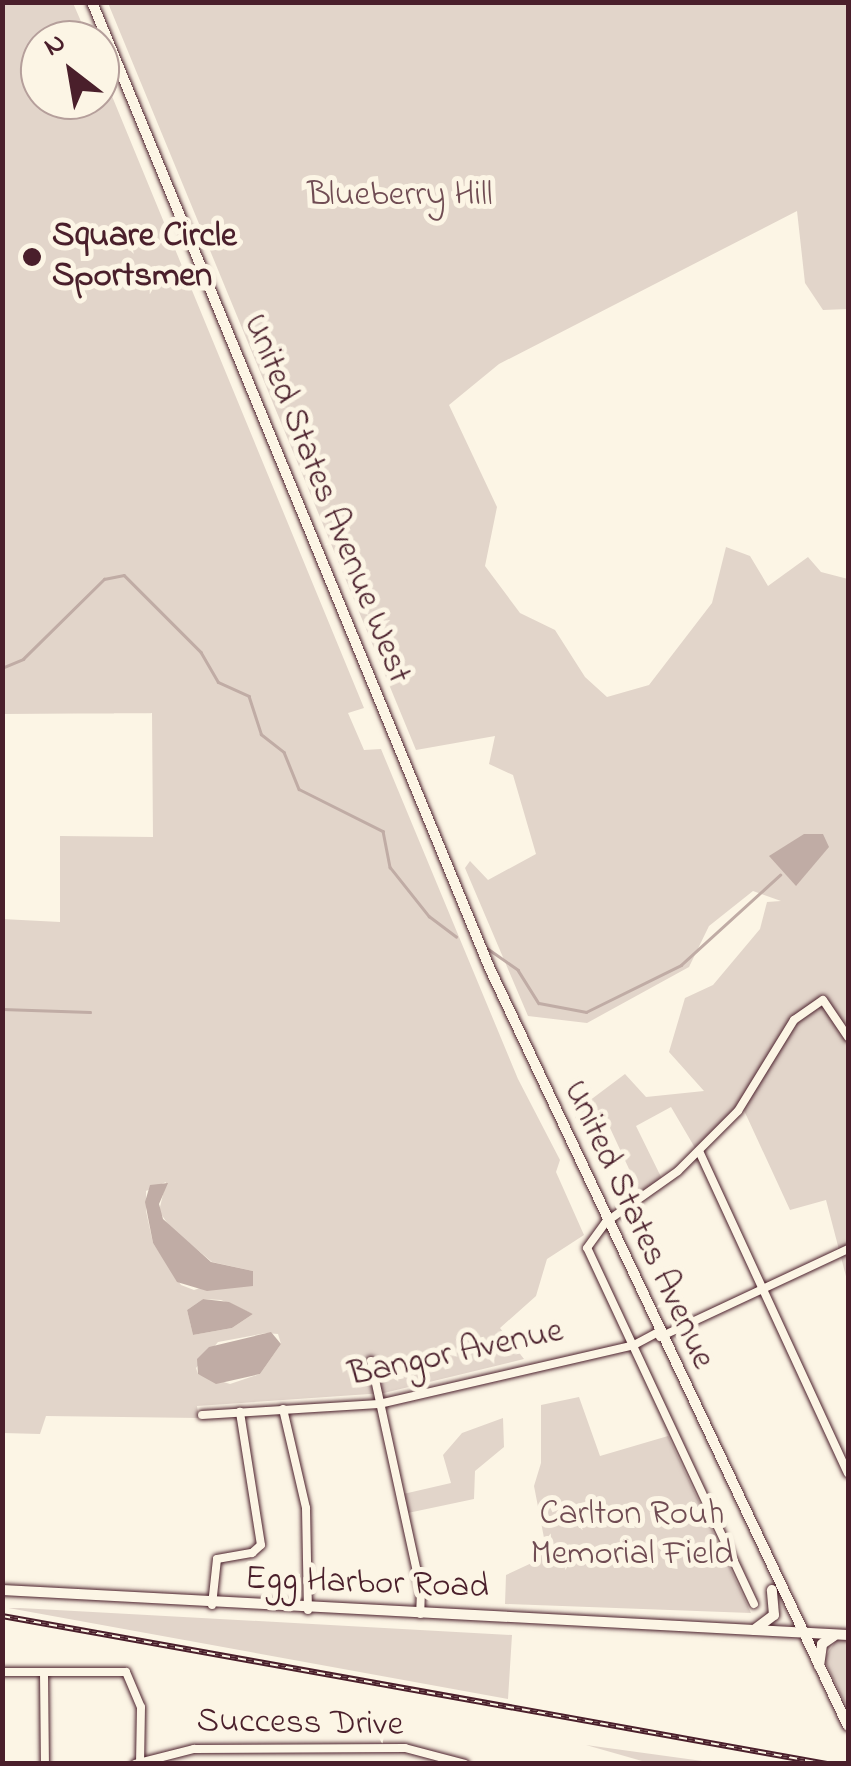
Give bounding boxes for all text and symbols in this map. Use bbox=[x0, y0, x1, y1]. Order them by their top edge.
north arrow bbox=[20, 20, 120, 120]
text: N bbox=[37, 23, 74, 68]
park label: Blueberry Hill bbox=[307, 175, 493, 217]
place label: Square Circle Sportsmen bbox=[52, 216, 237, 298]
marker: Square Circle Sportsmen bbox=[21, 246, 43, 268]
street label: United States Avenue West bbox=[233, 308, 419, 690]
street label: United States Avenue bbox=[553, 1074, 723, 1376]
street label: Bangor Avenue bbox=[345, 1311, 567, 1397]
park label: Carlton Rouh Memorial Field bbox=[530, 1494, 734, 1576]
street label: Egg Harbor Road bbox=[244, 1559, 490, 1609]
street label: Success Drive bbox=[196, 1701, 404, 1747]

